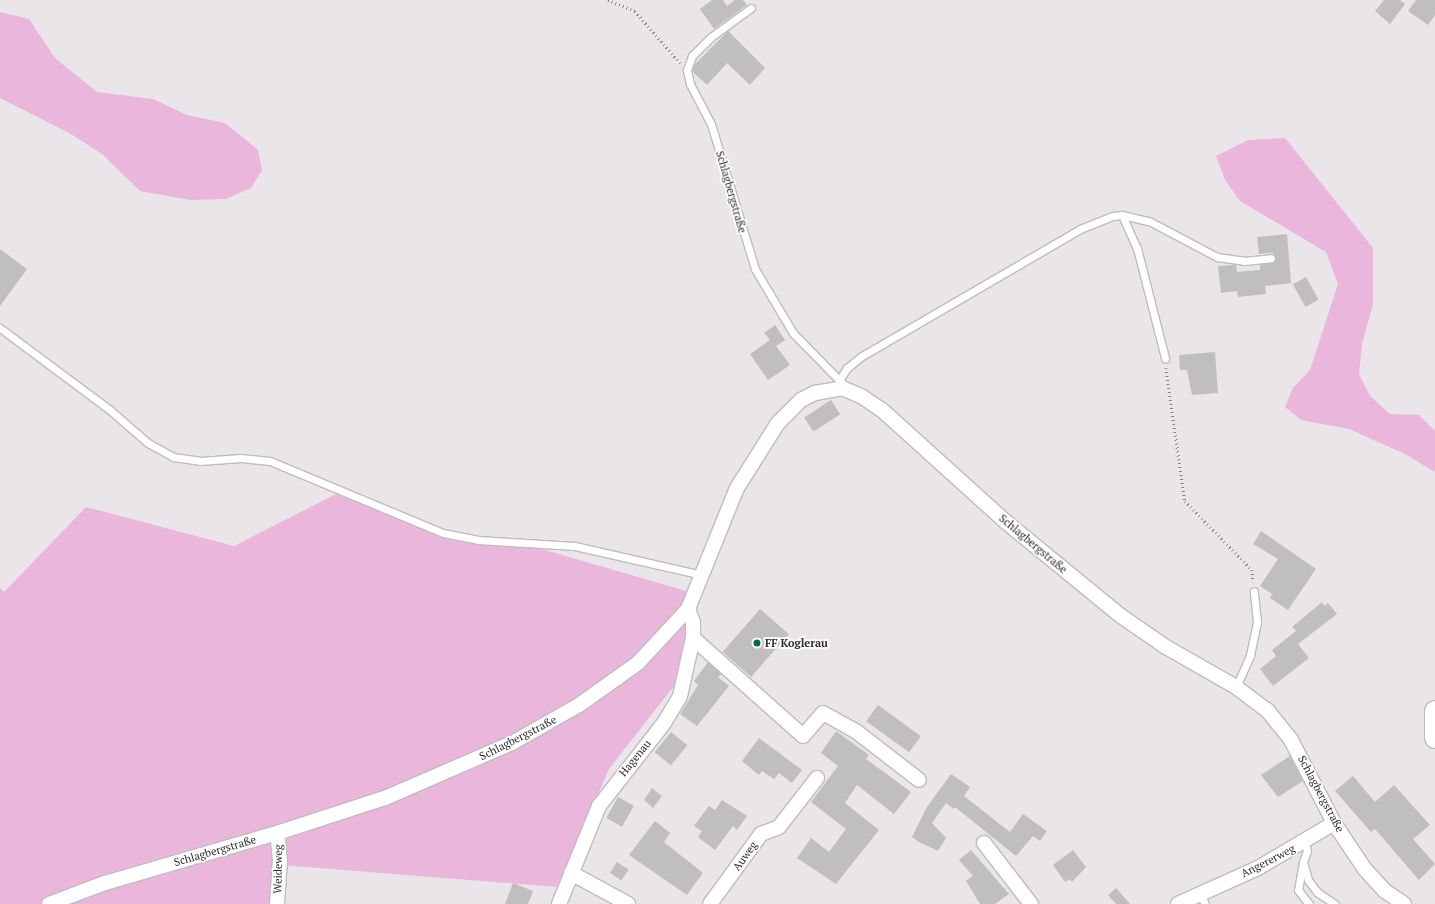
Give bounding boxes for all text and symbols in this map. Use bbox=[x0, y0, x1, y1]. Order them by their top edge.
street label: Schlagbergstraße bbox=[713, 149, 749, 235]
street label: Schlagbergstraße bbox=[996, 512, 1070, 576]
place label: FF Koglerau bbox=[765, 636, 828, 650]
marker: FF Koglerau bbox=[752, 638, 762, 648]
street label: Schlagbergstraße bbox=[477, 713, 559, 763]
street label: Hagenau bbox=[616, 737, 654, 779]
street label: Schlagbergstraße bbox=[1295, 753, 1347, 835]
street label: Schlagbergstraße bbox=[172, 833, 258, 869]
street label: Auweg bbox=[730, 839, 760, 873]
street label: Angererweg bbox=[1239, 842, 1297, 880]
street label: Weideweg bbox=[271, 844, 285, 894]

